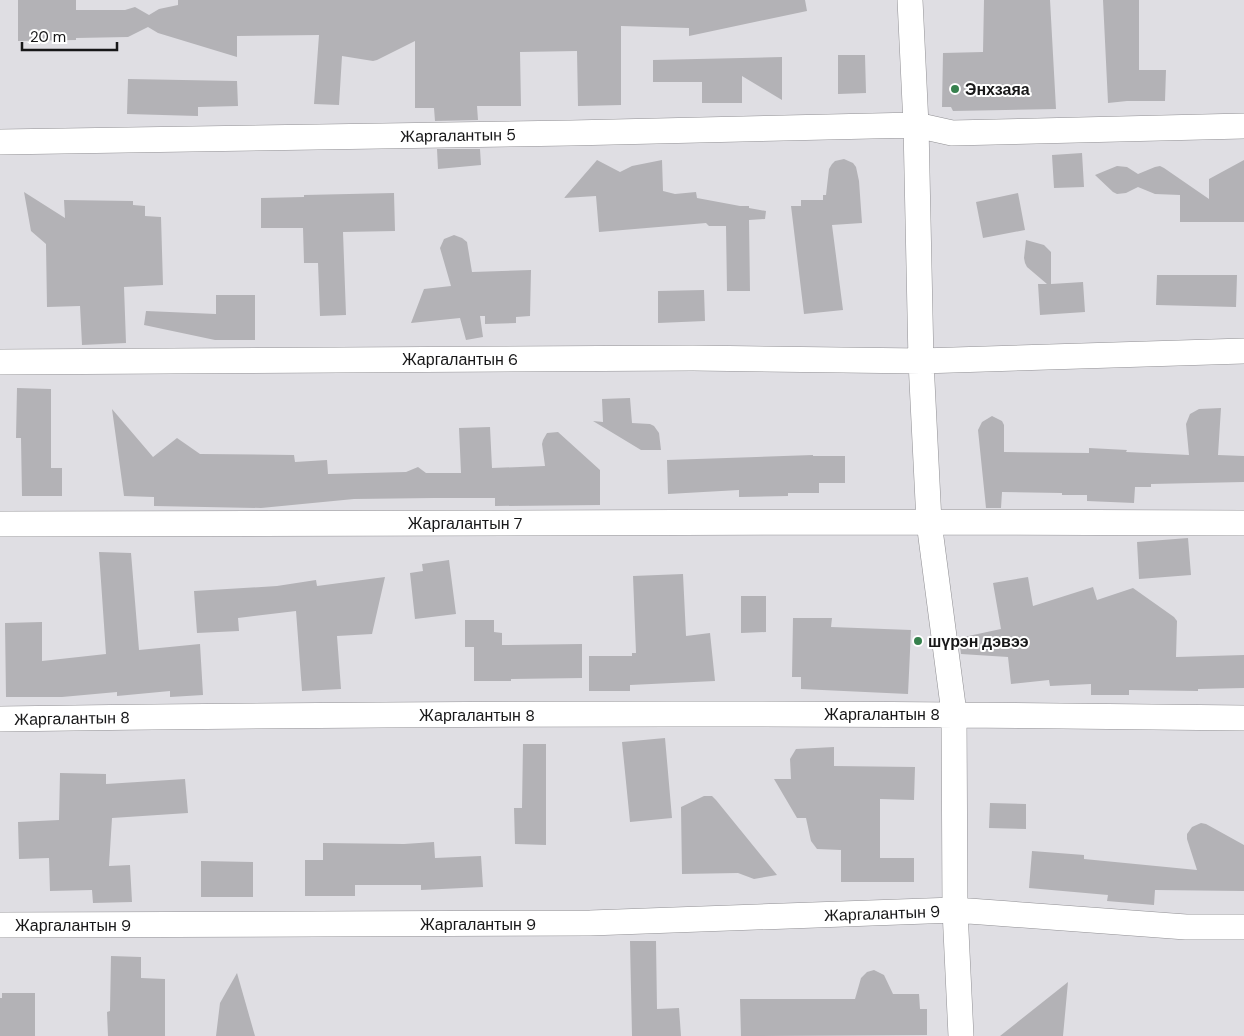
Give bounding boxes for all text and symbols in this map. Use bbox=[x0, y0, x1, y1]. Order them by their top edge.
scale bar bbox=[22, 20, 118, 52]
text: 20 m bbox=[30, 27, 66, 47]
place label: Энхзаяа bbox=[965, 79, 1030, 100]
marker: Энхзаяа bbox=[949, 83, 961, 95]
street label: Жаргалантын 5 bbox=[400, 124, 516, 147]
street label: Жаргалантын 6 bbox=[402, 349, 518, 370]
street label: Жаргалантын 7 bbox=[408, 513, 522, 534]
place label: шүрэн дэвээ bbox=[928, 631, 1029, 652]
marker: шүрэн дэвээ bbox=[912, 635, 924, 647]
street label: Жаргалантын 8 bbox=[824, 704, 940, 725]
street label: Жаргалантын 8 bbox=[419, 705, 535, 726]
street label: Жаргалантын 8 bbox=[14, 707, 130, 730]
street label: Жаргалантын 9 bbox=[824, 901, 940, 926]
street label: Жаргалантын 9 bbox=[420, 914, 536, 935]
street label: Жаргалантын 9 bbox=[15, 915, 131, 936]

